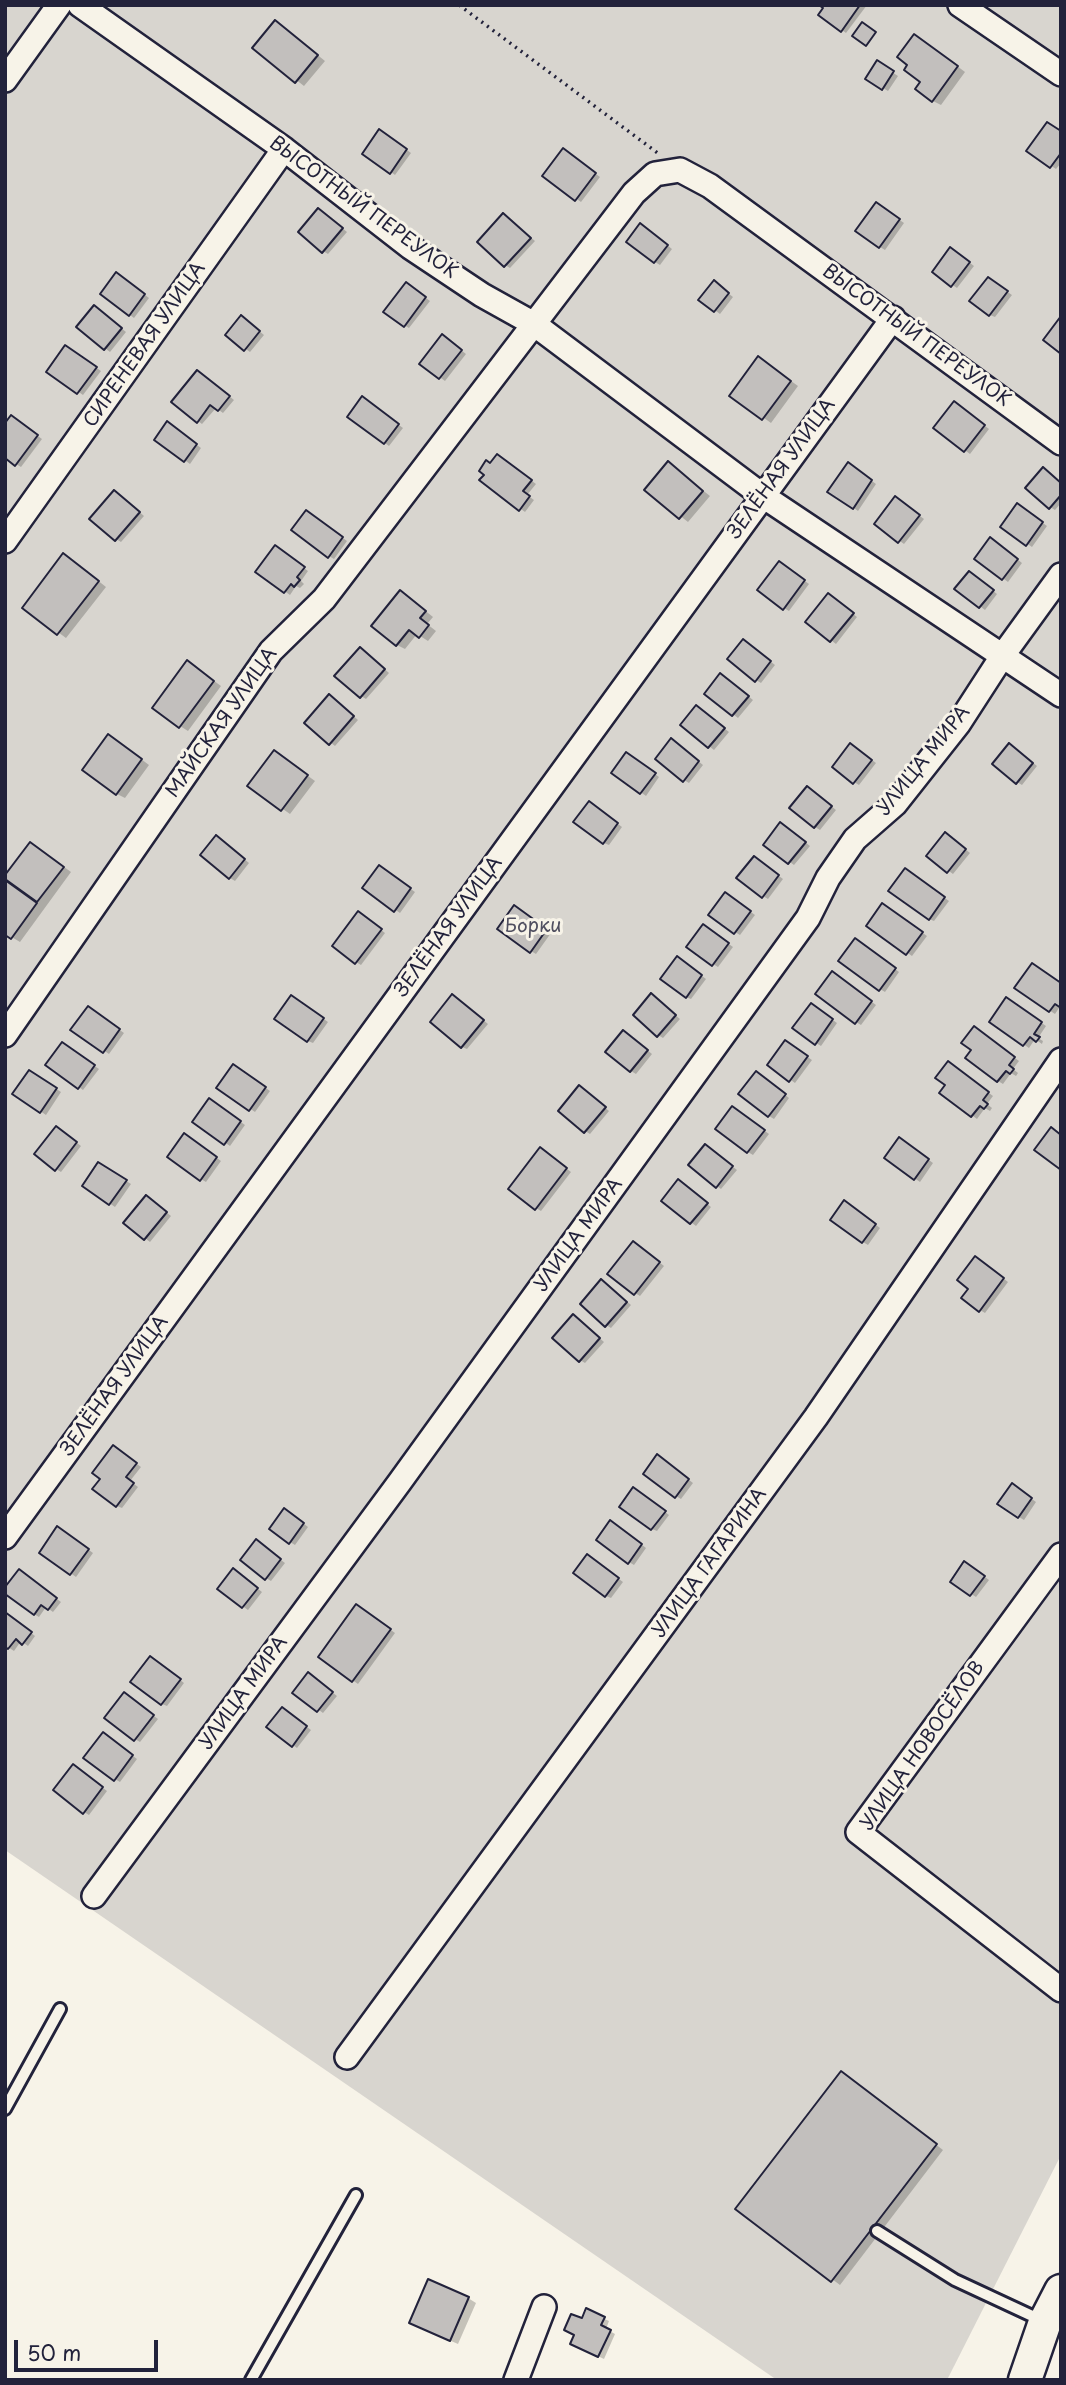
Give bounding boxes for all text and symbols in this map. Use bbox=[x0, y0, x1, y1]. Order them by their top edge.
street label: ВЫСОТНЫЙ ПЕРЕУЛОК bbox=[265, 132, 461, 284]
street label: СИРЕНЕВАЯ УЛИЦА bbox=[79, 258, 211, 432]
street label: ВЫСОТНЫЙ ПЕРЕУЛОК bbox=[818, 260, 1014, 412]
street label: ЗЕЛЁНАЯ УЛИЦА bbox=[723, 394, 841, 544]
street label: МАЙСКАЯ УЛИЦА bbox=[162, 644, 282, 802]
street label: УЛИЦА МИРА bbox=[873, 702, 975, 820]
street label: ЗЕЛЁНАЯ УЛИЦА bbox=[390, 852, 508, 1002]
park label: Борки bbox=[505, 916, 561, 938]
street label: УЛИЦА МИРА bbox=[530, 1174, 628, 1296]
street label: ЗЕЛЁНАЯ УЛИЦА bbox=[56, 1311, 174, 1461]
street label: УЛИЦА ГАГАРИНА bbox=[648, 1484, 772, 1642]
street label: УЛИЦА МИРА bbox=[195, 1632, 293, 1754]
street label: УЛИЦА НОВОСЁЛОВ bbox=[856, 1657, 990, 1835]
scale bar bbox=[18, 2326, 161, 2370]
text: 50 m bbox=[27, 2336, 81, 2368]

